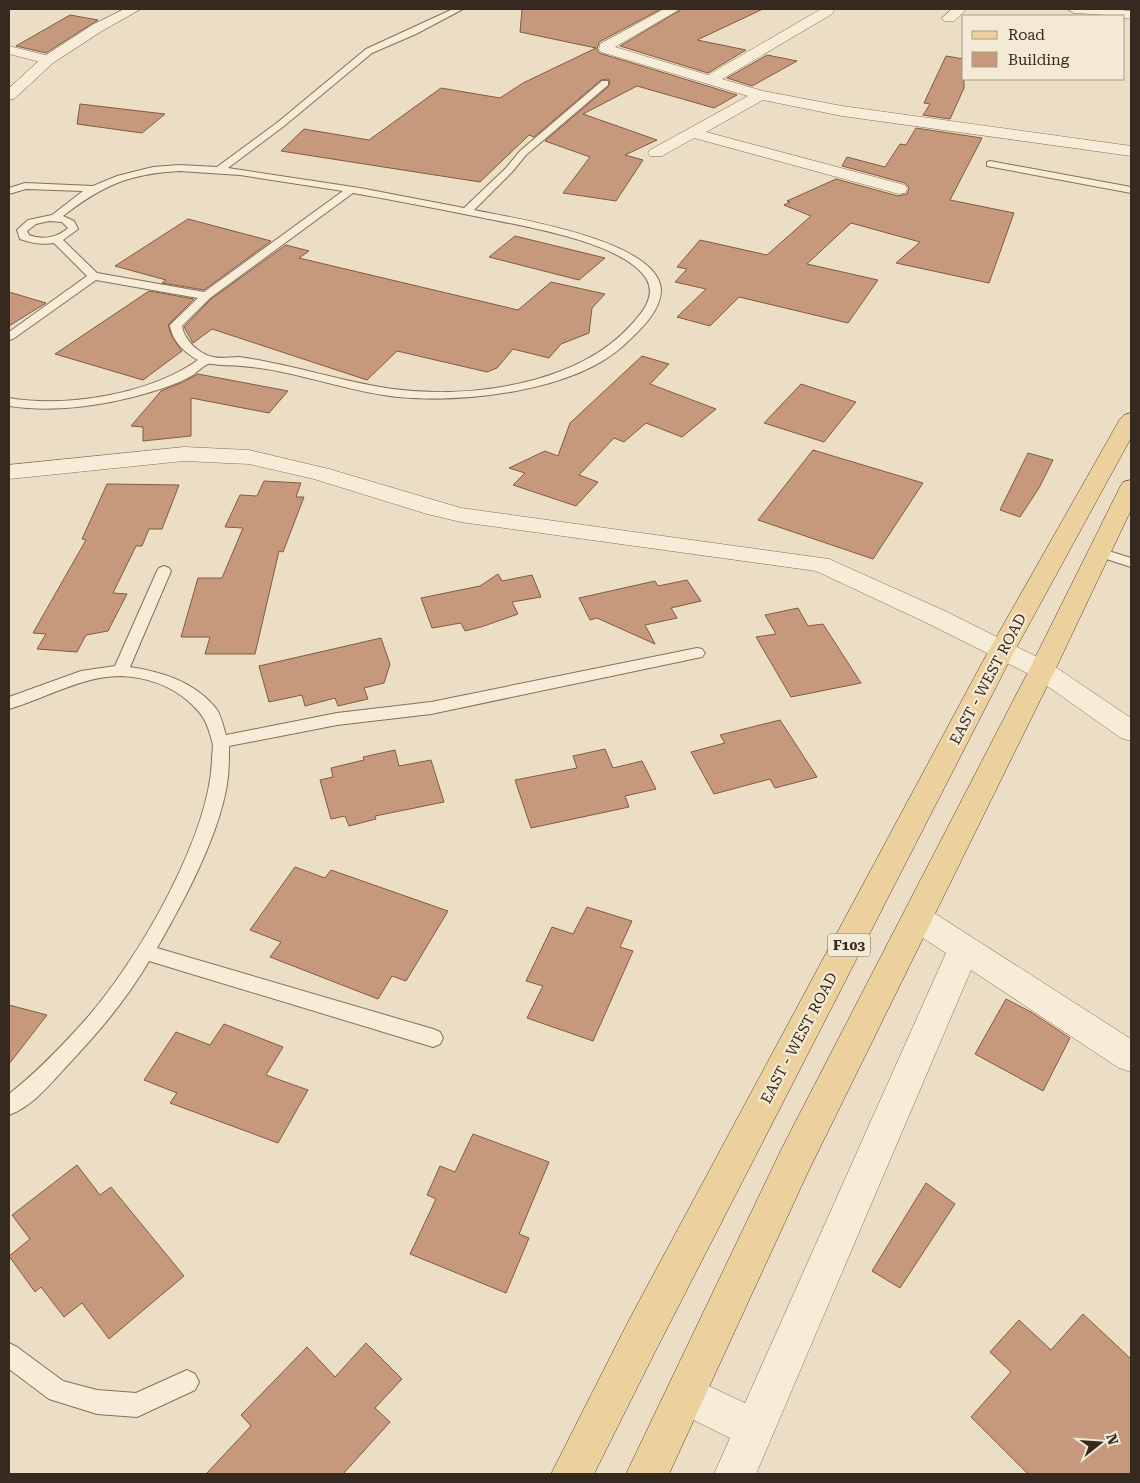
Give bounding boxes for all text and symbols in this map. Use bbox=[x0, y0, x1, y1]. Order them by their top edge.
legend bbox=[962, 15, 1125, 80]
text: Road bbox=[1008, 26, 1045, 44]
text: Building bbox=[1008, 51, 1070, 69]
street label: EAST - WEST ROAD bbox=[946, 610, 1030, 748]
road number: F103 bbox=[828, 934, 870, 956]
street label: EAST - WEST ROAD bbox=[757, 969, 841, 1107]
north arrow bbox=[1075, 1418, 1125, 1468]
text: N bbox=[1103, 1432, 1122, 1447]

